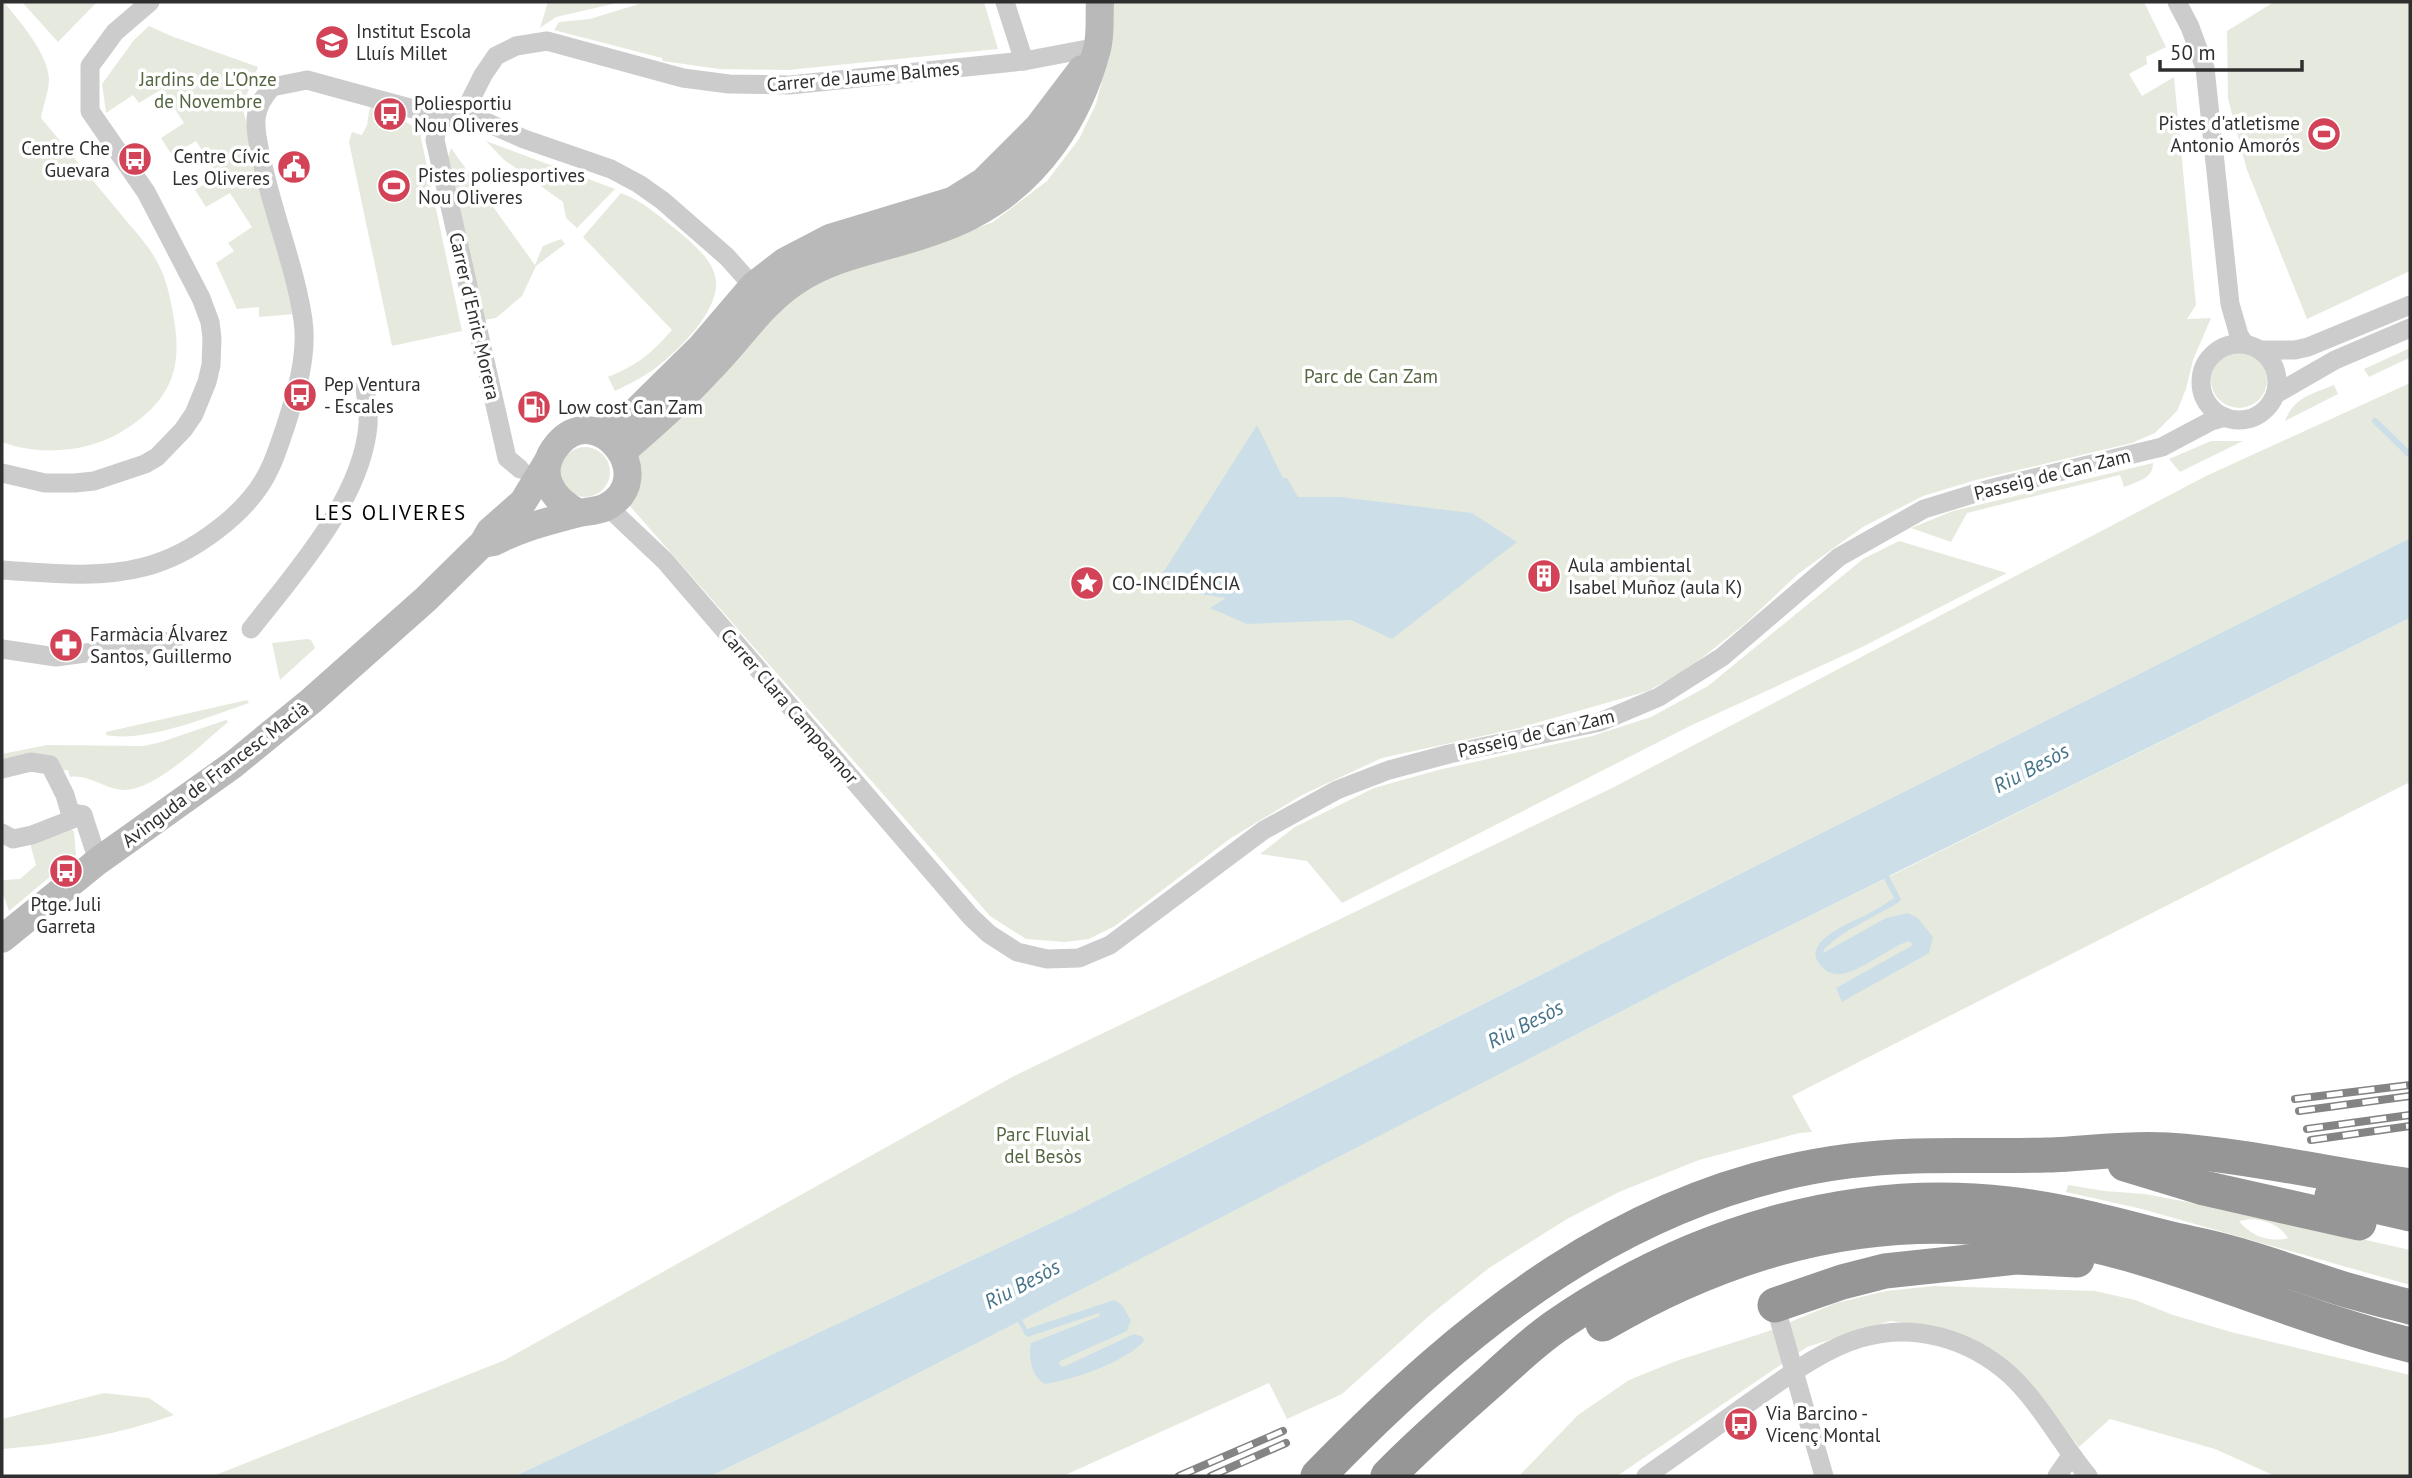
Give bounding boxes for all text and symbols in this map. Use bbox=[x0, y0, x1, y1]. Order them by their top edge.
place label: Institut Escola Lluís Millet bbox=[356, 19, 471, 65]
school or university icon: Institut Escola Lluís Millet bbox=[313, 23, 351, 61]
scale bar bbox=[2160, 28, 2302, 72]
text: 50 m bbox=[2170, 39, 2216, 66]
street label: Carrer de Jaume Balmes bbox=[766, 56, 960, 96]
park label: Jardins de L'Onze de Novembre bbox=[138, 67, 277, 113]
place label: Poliesportiu Nou Oliveres bbox=[414, 91, 519, 137]
bus stop icon: Poliesportiu Nou Oliveres bbox=[371, 95, 409, 133]
place label: Pistes d'atletisme Antonio Amorós bbox=[2158, 111, 2300, 157]
sports icon: Pistes d'atletisme Antonio Amorós bbox=[2305, 115, 2343, 153]
place label: Centre Che Guevara bbox=[21, 136, 110, 182]
bus stop icon: Centre Che Guevara bbox=[116, 140, 154, 178]
place label: Centre Cívic Les Oliveres bbox=[172, 144, 270, 190]
public building icon: Centre Cívic Les Oliveres bbox=[275, 148, 313, 186]
place label: Pistes poliesportives Nou Oliveres bbox=[418, 163, 585, 209]
sports icon: Pistes poliesportives Nou Oliveres bbox=[375, 167, 413, 205]
street label: Carrer d'Enric Morera bbox=[444, 230, 506, 402]
park label: Parc de Can Zam bbox=[1304, 364, 1438, 388]
place label: Pep Ventura - Escales bbox=[324, 372, 421, 418]
bus stop icon: Pep Ventura - Escales bbox=[281, 376, 319, 414]
fuel station icon: Low cost Can Zam bbox=[515, 388, 553, 426]
place label: Low cost Can Zam bbox=[558, 395, 703, 419]
street label: Passeig de Can Zam bbox=[1971, 443, 2133, 505]
district label: LES OLIVERES bbox=[315, 499, 467, 526]
place label: Aula ambiental Isabel Muñoz (aula K) bbox=[1568, 553, 1742, 599]
building icon: Aula ambiental Isabel Muñoz (aula K) bbox=[1525, 557, 1563, 595]
place icon: CO-INCIDÉNCIA bbox=[1068, 564, 1106, 602]
place label: CO-INCIDÉNCIA bbox=[1112, 571, 1240, 595]
place label: Farmàcia Álvarez Santos, Guillermo bbox=[90, 622, 232, 668]
street label: Carrer Clara Campoamor bbox=[716, 623, 864, 789]
pharmacy icon: Farmàcia Álvarez Santos, Guillermo bbox=[47, 626, 85, 664]
street label: Avinguda de Francesc Macià bbox=[117, 696, 313, 852]
street label: Passeig de Can Zam bbox=[1455, 703, 1617, 763]
water label: Riu Besòs bbox=[1988, 737, 2074, 799]
bus stop icon: Ptge. Juli Garreta bbox=[47, 852, 85, 890]
place label: Ptge. Juli Garreta bbox=[31, 892, 101, 938]
water label: Riu Besòs bbox=[1482, 993, 1568, 1055]
park label: Parc Fluvial del Besòs bbox=[996, 1122, 1090, 1168]
water label: Riu Besòs bbox=[979, 1253, 1065, 1315]
place label: Via Barcino - Vicenç Montal bbox=[1765, 1401, 1881, 1447]
bus stop icon: Via Barcino - Vicenç Montal bbox=[1722, 1405, 1760, 1443]

